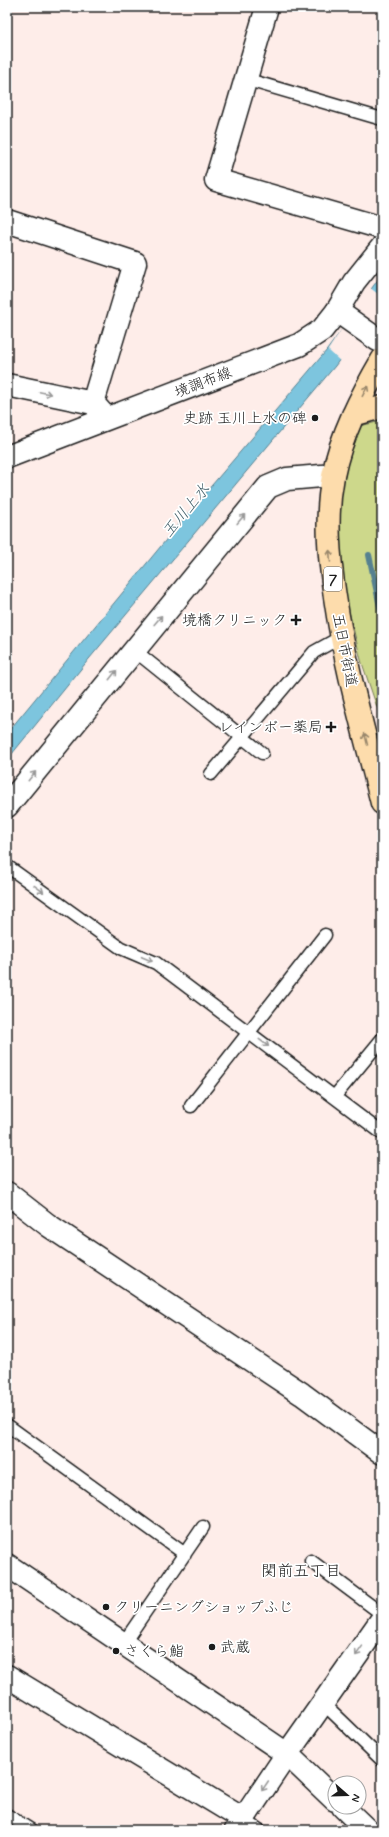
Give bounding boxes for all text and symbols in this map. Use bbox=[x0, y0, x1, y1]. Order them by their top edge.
street label: 境調布線 bbox=[172, 363, 235, 403]
one-way arrow bbox=[362, 385, 369, 397]
one-way arrow bbox=[38, 390, 51, 398]
place label: 史跡 玉川上水の碑 bbox=[183, 409, 307, 429]
marker: 史跡 玉川上水の碑 bbox=[310, 413, 320, 423]
water label: 玉川上水 bbox=[158, 480, 215, 542]
one-way arrow bbox=[237, 514, 246, 525]
one-way arrow bbox=[326, 550, 333, 563]
road number: 7 bbox=[324, 567, 342, 591]
place label: 境橋クリニック bbox=[182, 611, 287, 631]
street label: 五日市街道 bbox=[327, 611, 361, 689]
one-way arrow bbox=[154, 614, 163, 625]
marker: 境橋クリニック bbox=[290, 614, 302, 626]
one-way arrow bbox=[109, 669, 118, 680]
place label: レインボー薬局 bbox=[219, 718, 323, 738]
marker: レインボー薬局 bbox=[326, 722, 336, 732]
one-way arrow bbox=[361, 732, 369, 745]
one-way arrow bbox=[27, 770, 36, 781]
one-way arrow bbox=[33, 885, 44, 893]
one-way arrow bbox=[141, 956, 153, 963]
one-way arrow bbox=[259, 1039, 270, 1047]
district label: 関前五丁目 bbox=[261, 1561, 341, 1582]
place label: クリーニングショップふじ bbox=[114, 1598, 293, 1618]
marker: クリーニングショップふじ bbox=[101, 1602, 111, 1612]
place label: 武蔵 bbox=[220, 1638, 250, 1658]
place label: さくら鮨 bbox=[124, 1642, 184, 1662]
marker: 武蔵 bbox=[207, 1642, 217, 1652]
marker: さくら鮨 bbox=[111, 1646, 121, 1656]
one-way arrow bbox=[355, 1646, 364, 1657]
north arrow bbox=[327, 1775, 367, 1815]
one-way arrow bbox=[261, 1780, 269, 1791]
text: N bbox=[348, 1792, 363, 1804]

